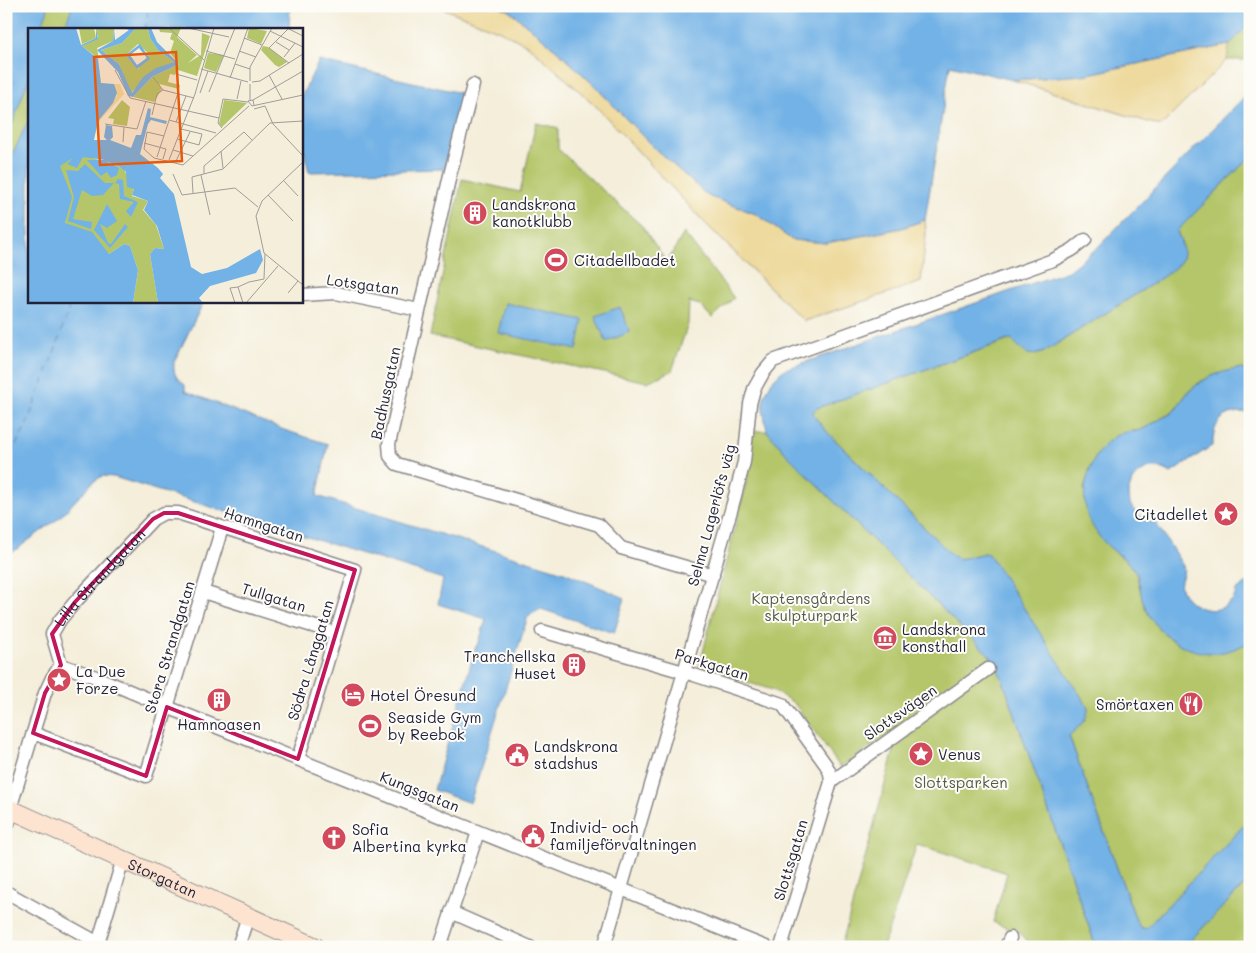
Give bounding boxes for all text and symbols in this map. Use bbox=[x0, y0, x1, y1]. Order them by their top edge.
inset map bbox=[28, 28, 302, 302]
place label: Landskrona kanotklubb bbox=[492, 194, 576, 231]
building icon: Landskrona kanotklubb bbox=[462, 200, 488, 226]
sports icon: Citadellbadet bbox=[543, 247, 569, 273]
place label: Citadellbadet bbox=[574, 250, 676, 270]
street label: Lotsgatan bbox=[325, 269, 401, 299]
street label: Badhusgatan bbox=[365, 345, 405, 441]
street label: Selma Lagerlöfs väg bbox=[682, 441, 740, 588]
place icon: Citadellet bbox=[1213, 501, 1239, 527]
street label: Hamngatan bbox=[222, 502, 306, 546]
place label: Citadellet bbox=[1135, 504, 1208, 524]
street label: Lilla Strandgatan bbox=[49, 524, 149, 629]
street label: Stora Strandgatan bbox=[139, 578, 199, 716]
street label: Tullgatan bbox=[239, 578, 309, 616]
park label: Kaptensgårdens skulpturpark bbox=[751, 588, 871, 625]
street label: Södra Långgatan bbox=[282, 597, 338, 723]
place label: Landskrona konsthall bbox=[902, 619, 986, 656]
museum icon: Landskrona konsthall bbox=[872, 625, 898, 651]
street label: Parkgatan bbox=[673, 643, 751, 685]
place label: Tranchellska Huset bbox=[464, 646, 556, 683]
building icon: Tranchellska Huset bbox=[561, 652, 587, 678]
place label: La Due Forze bbox=[76, 661, 126, 698]
place icon: La Due Forze bbox=[46, 667, 72, 693]
street label: Slottsvägen bbox=[860, 680, 940, 744]
hotel icon: Hotel Öresund bbox=[340, 682, 366, 708]
place label: Hotel Öresund bbox=[370, 685, 476, 705]
building icon: Hamnoasen bbox=[206, 687, 232, 713]
restaurant icon: Smörtaxen bbox=[1178, 691, 1204, 717]
place label: Smörtaxen bbox=[1096, 694, 1174, 714]
place label: Seaside Gym by Reebok bbox=[388, 707, 481, 744]
sports icon: Seaside Gym by Reebok bbox=[357, 713, 383, 739]
place label: Hamnoasen bbox=[177, 714, 261, 734]
place label: Landskrona stadshus bbox=[534, 736, 618, 773]
place icon: Venus bbox=[908, 741, 934, 767]
public building icon: Landskrona stadshus bbox=[504, 742, 530, 768]
place label: Venus bbox=[938, 744, 981, 764]
street label: Kungsgatan bbox=[377, 766, 463, 816]
park label: Slottsparken bbox=[914, 772, 1008, 792]
place label: Individ- och familjeförvaltningen bbox=[550, 817, 697, 854]
street label: Slottsgatan bbox=[768, 817, 812, 903]
place label: Sofia Albertina kyrka bbox=[352, 819, 467, 856]
public building icon: Individ- och familjeförvaltningen bbox=[520, 823, 546, 849]
church icon: Sofia Albertina kyrka bbox=[321, 825, 347, 851]
street label: Storgatan bbox=[125, 854, 200, 902]

